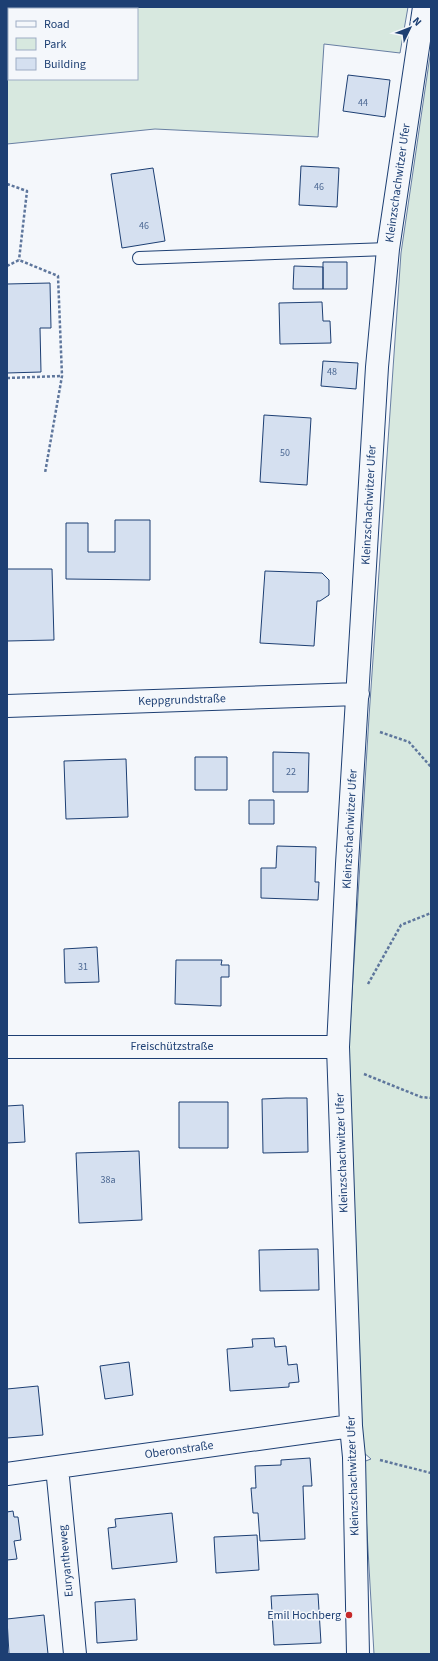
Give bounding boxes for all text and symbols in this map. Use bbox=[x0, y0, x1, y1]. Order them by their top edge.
legend bbox=[8, 8, 138, 80]
north arrow bbox=[390, 8, 430, 48]
text: N bbox=[409, 14, 425, 29]
text: Road bbox=[44, 16, 70, 33]
text: Park bbox=[44, 36, 66, 53]
text: Building bbox=[44, 56, 86, 73]
house number: 44 bbox=[358, 96, 368, 110]
street label: Kleinzschachwitzer Ufer bbox=[381, 122, 415, 244]
house number: 46 bbox=[314, 180, 324, 194]
house number: 46 bbox=[139, 219, 149, 233]
house number: 48 bbox=[327, 365, 337, 379]
street label: Kleinzschachwitzer Ufer bbox=[357, 444, 381, 565]
house number: 50 bbox=[280, 446, 290, 460]
street label: Keppgrundstraße bbox=[138, 690, 226, 710]
house number: 22 bbox=[286, 765, 296, 779]
street label: Kleinzschachwitzer Ufer bbox=[338, 768, 362, 889]
house number: 31 bbox=[78, 960, 88, 974]
street label: Freischützstraße bbox=[131, 1038, 214, 1055]
street label: Kleinzschachwitzer Ufer bbox=[331, 1092, 353, 1213]
house number: 38a bbox=[101, 1173, 115, 1187]
street label: Kleinzschachwitzer Ufer bbox=[342, 1415, 364, 1536]
street label: Oberonstraße bbox=[143, 1437, 215, 1463]
street label: Euryantheweg bbox=[54, 1524, 78, 1598]
place label: Emil Hochberg bbox=[267, 1607, 341, 1624]
marker: Emil Hochberg bbox=[344, 1610, 354, 1620]

